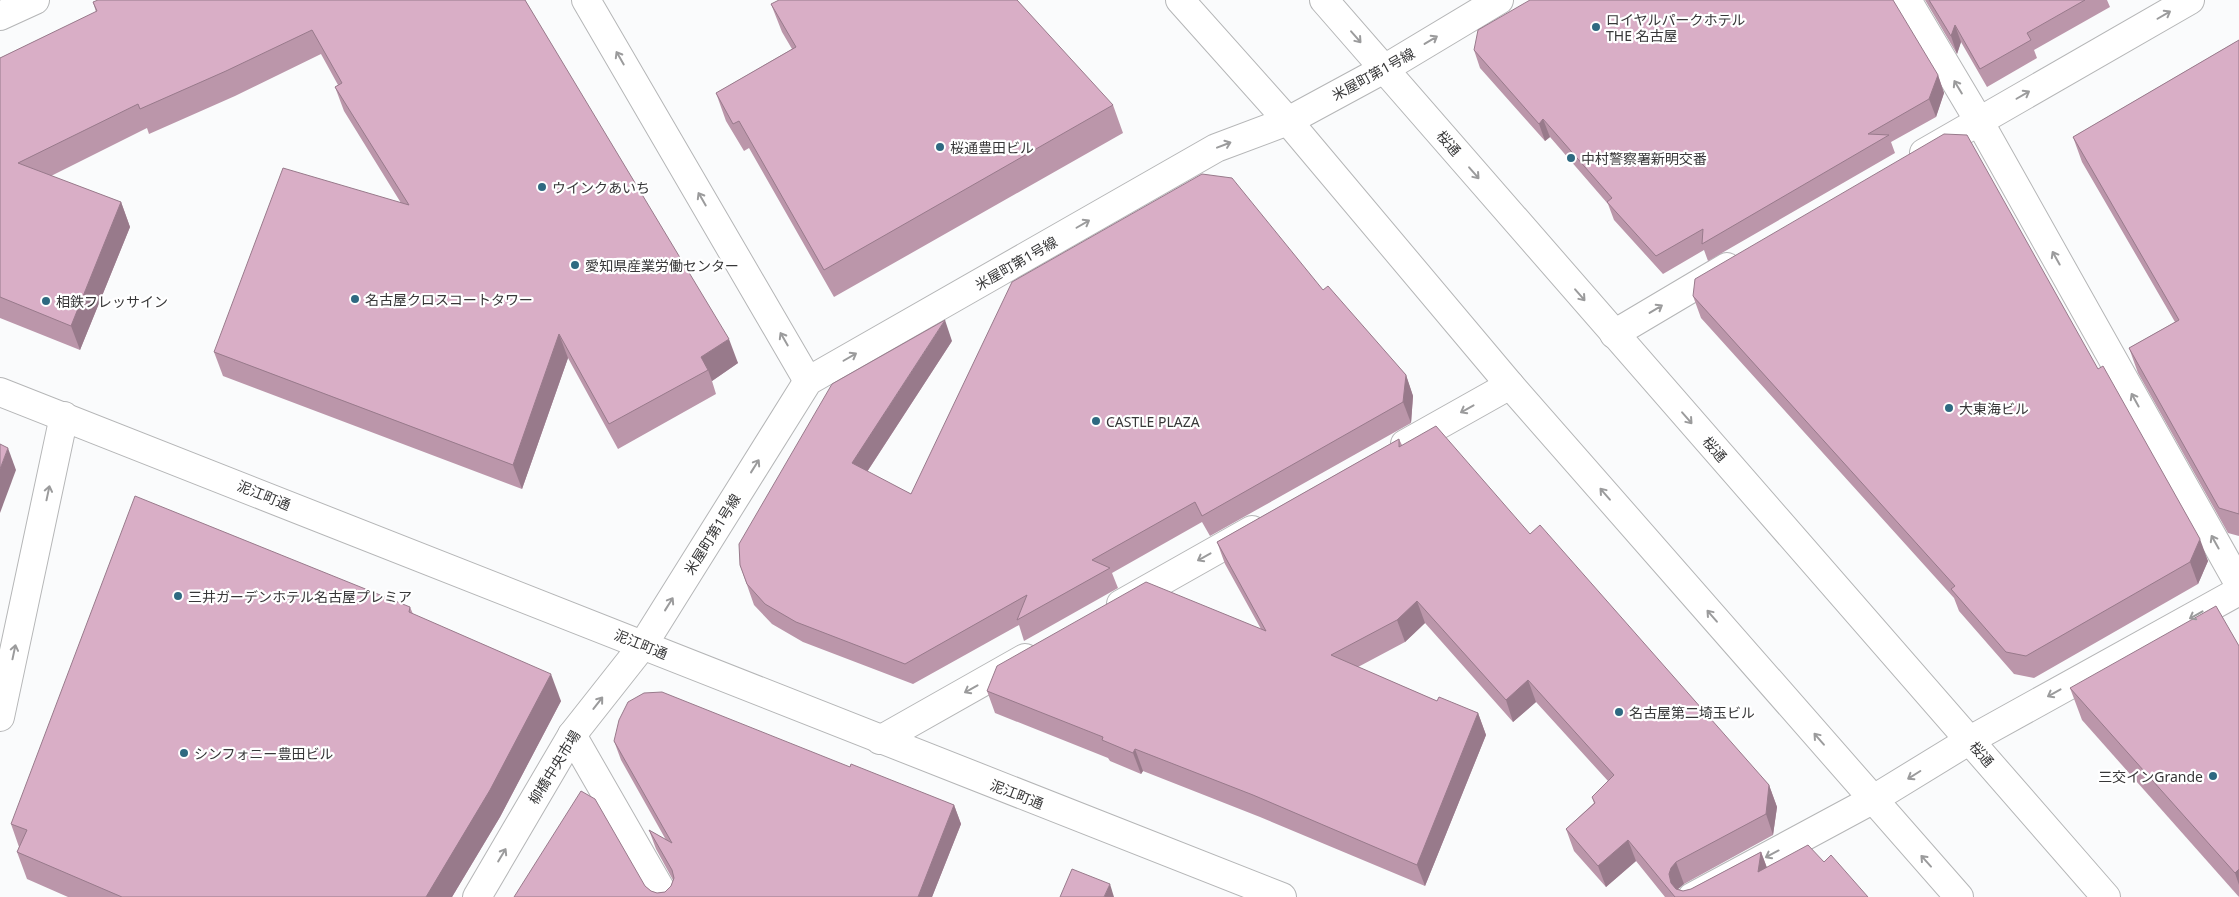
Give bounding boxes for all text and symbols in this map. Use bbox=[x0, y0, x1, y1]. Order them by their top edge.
one-way arrow bbox=[2157, 9, 2171, 19]
place label: ロイヤルパークホテル THE 名古屋 bbox=[1606, 10, 1746, 45]
marker: ロイヤルパークホテル THE 名古屋 bbox=[1590, 21, 1602, 33]
one-way arrow bbox=[1350, 30, 1362, 43]
one-way arrow bbox=[1424, 35, 1438, 45]
street label: 米屋町第1号線 bbox=[1328, 43, 1418, 105]
one-way arrow bbox=[615, 51, 625, 66]
one-way arrow bbox=[1953, 80, 1963, 94]
one-way arrow bbox=[2016, 90, 2030, 100]
street label: 桜通 bbox=[1433, 126, 1465, 160]
place label: 桜通豊田ビル bbox=[950, 138, 1034, 157]
one-way arrow bbox=[1216, 140, 1232, 149]
marker: 桜通豊田ビル bbox=[934, 141, 946, 153]
place label: 中村警察署新明交番 bbox=[1581, 149, 1707, 168]
marker: 中村警察署新明交番 bbox=[1565, 152, 1577, 164]
one-way arrow bbox=[1468, 166, 1480, 179]
place label: ウインクあいち bbox=[552, 178, 650, 197]
marker: ウインクあいち bbox=[536, 181, 548, 193]
one-way arrow bbox=[696, 192, 706, 206]
one-way arrow bbox=[1075, 219, 1089, 229]
street label: 米屋町第1号線 bbox=[971, 232, 1061, 294]
one-way arrow bbox=[2050, 252, 2060, 266]
place label: 愛知県産業労働センター bbox=[585, 256, 739, 275]
marker: 愛知県産業労働センター bbox=[569, 259, 581, 271]
one-way arrow bbox=[1575, 289, 1586, 302]
place label: 名古屋クロスコートタワー bbox=[365, 290, 533, 309]
place label: 相鉄フレッサイン bbox=[56, 292, 168, 311]
marker: 名古屋クロスコートタワー bbox=[349, 293, 361, 305]
marker: 相鉄フレッサイン bbox=[40, 295, 52, 307]
one-way arrow bbox=[1648, 303, 1662, 313]
one-way arrow bbox=[778, 332, 788, 347]
one-way arrow bbox=[843, 352, 858, 362]
one-way arrow bbox=[2130, 393, 2140, 408]
place label: 大東海ビル bbox=[1959, 399, 2029, 418]
marker: 大東海ビル bbox=[1943, 402, 1955, 414]
one-way arrow bbox=[1461, 404, 1475, 414]
one-way arrow bbox=[1682, 411, 1693, 424]
place label: CASTLE PLAZA bbox=[1106, 412, 1200, 431]
marker: CASTLE PLAZA bbox=[1090, 415, 1102, 427]
street label: 桜通 bbox=[1699, 432, 1731, 466]
one-way arrow bbox=[750, 459, 760, 473]
street label: 泥江町通 bbox=[234, 476, 294, 514]
one-way arrow bbox=[44, 486, 53, 502]
one-way arrow bbox=[1599, 487, 1611, 500]
street label: 米屋町第1号線 bbox=[680, 490, 744, 578]
one-way arrow bbox=[2210, 534, 2220, 549]
one-way arrow bbox=[1197, 553, 1212, 562]
place label: 三井ガーデンホテル名古屋プレミア bbox=[188, 587, 412, 606]
marker: 三井ガーデンホテル名古屋プレミア bbox=[172, 590, 184, 602]
one-way arrow bbox=[664, 597, 674, 611]
one-way arrow bbox=[1706, 610, 1718, 623]
one-way arrow bbox=[2190, 610, 2204, 620]
street label: 泥江町通 bbox=[611, 625, 671, 663]
one-way arrow bbox=[10, 645, 19, 661]
one-way arrow bbox=[964, 684, 979, 694]
one-way arrow bbox=[2048, 689, 2062, 699]
one-way arrow bbox=[592, 697, 603, 710]
place label: 名古屋第二埼玉ビル bbox=[1629, 703, 1755, 722]
marker: 名古屋第二埼玉ビル bbox=[1613, 706, 1625, 718]
street label: 柳橋中央市場 bbox=[524, 726, 584, 808]
one-way arrow bbox=[1813, 732, 1824, 745]
street label: 桜通 bbox=[1966, 737, 1998, 771]
place label: シンフォニー豊田ビル bbox=[194, 744, 334, 763]
marker: シンフォニー豊田ビル bbox=[178, 747, 190, 759]
place label: 三交インGrande bbox=[2098, 767, 2203, 786]
one-way arrow bbox=[1907, 770, 1921, 780]
marker: 三交インGrande bbox=[2207, 770, 2219, 782]
street label: 泥江町通 bbox=[987, 775, 1047, 813]
one-way arrow bbox=[497, 848, 507, 863]
one-way arrow bbox=[1765, 850, 1780, 859]
one-way arrow bbox=[1920, 854, 1932, 867]

